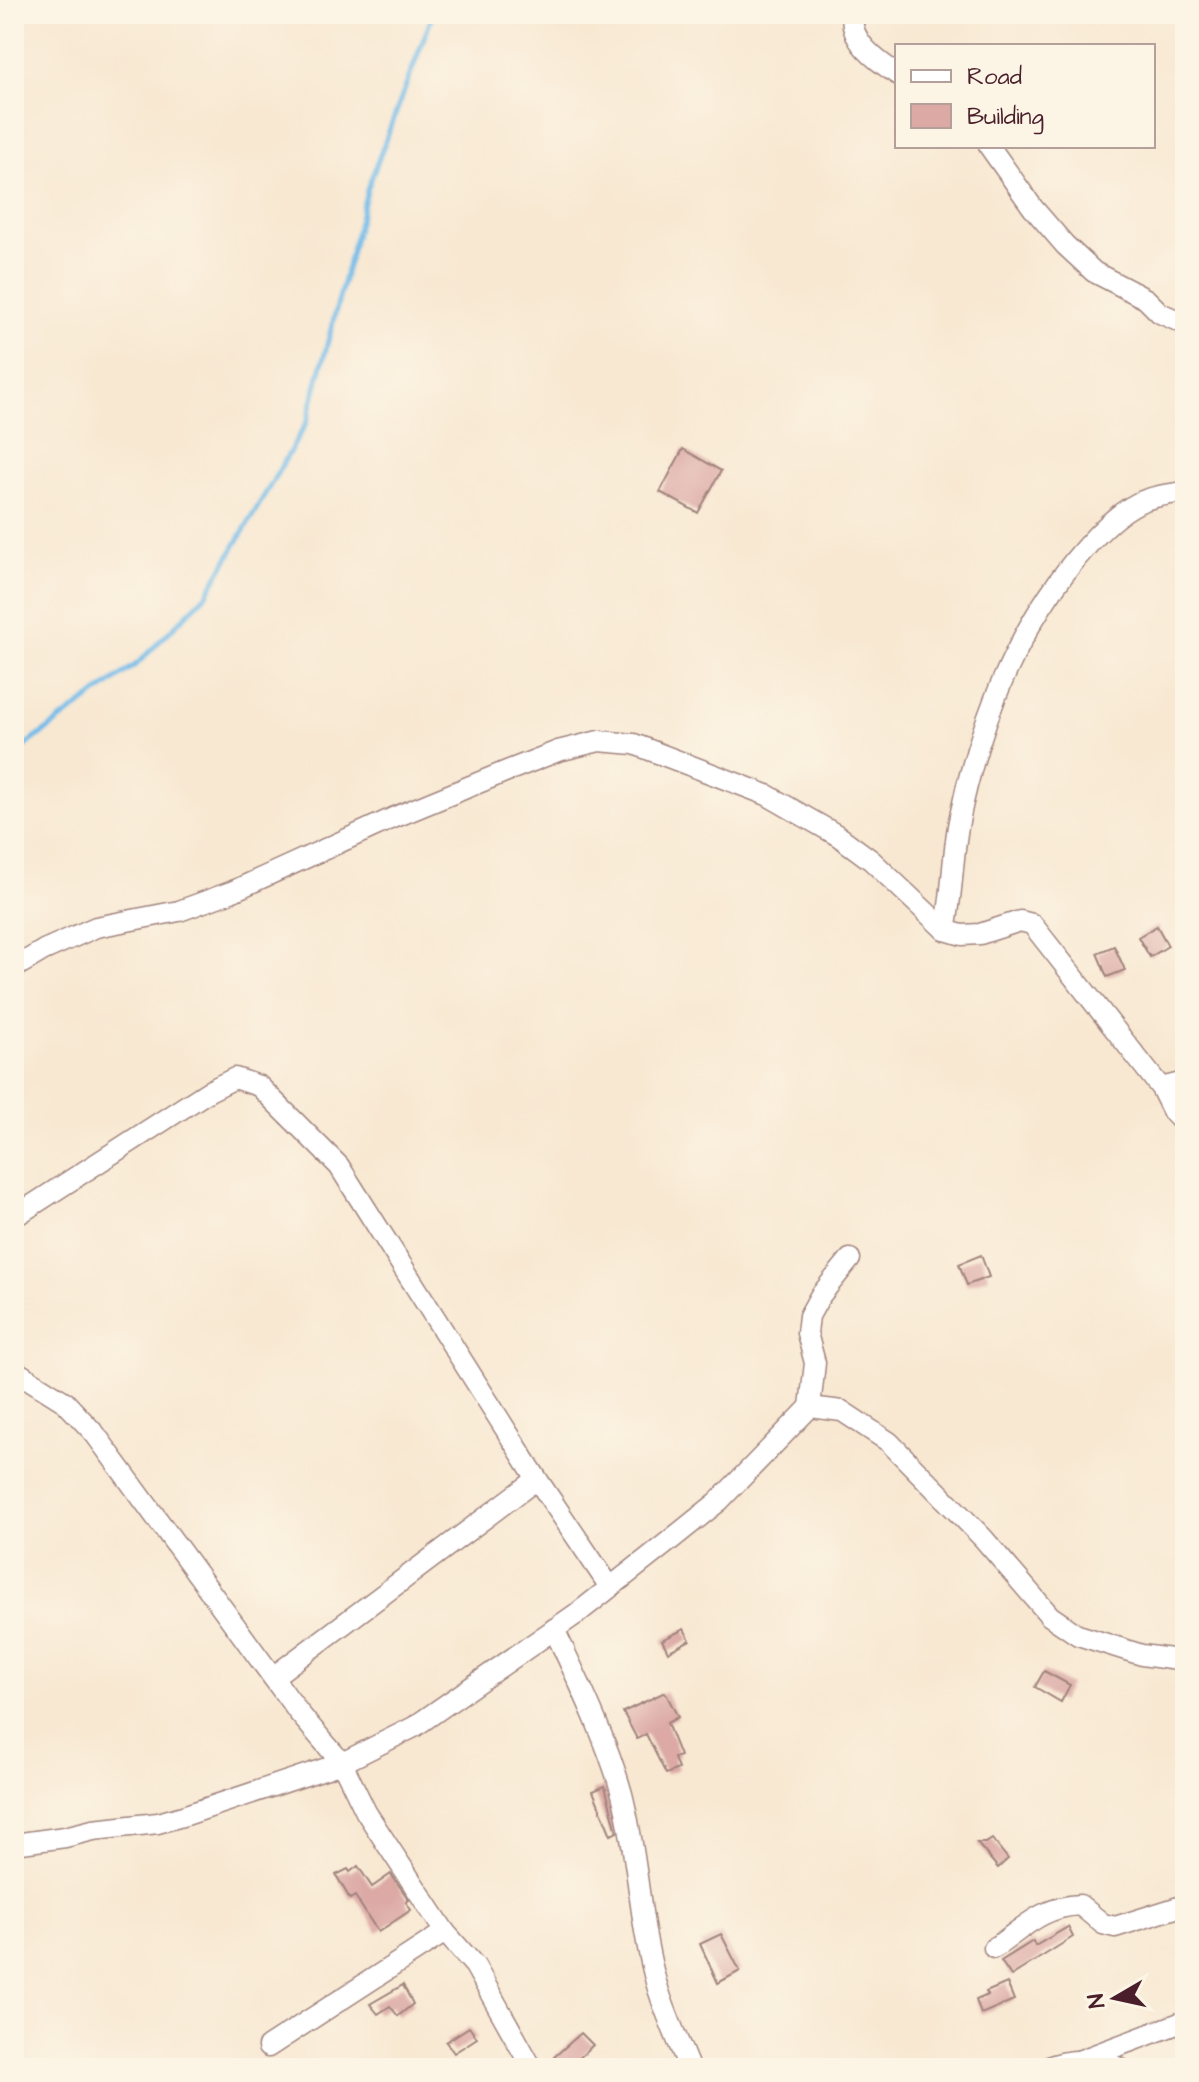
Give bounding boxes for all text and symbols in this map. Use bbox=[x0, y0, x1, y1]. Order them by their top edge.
legend bbox=[895, 44, 1155, 148]
text: Road bbox=[967, 60, 1022, 94]
text: Building bbox=[967, 100, 1044, 135]
north arrow bbox=[1075, 1958, 1155, 2038]
text: N bbox=[1080, 1991, 1113, 2010]

